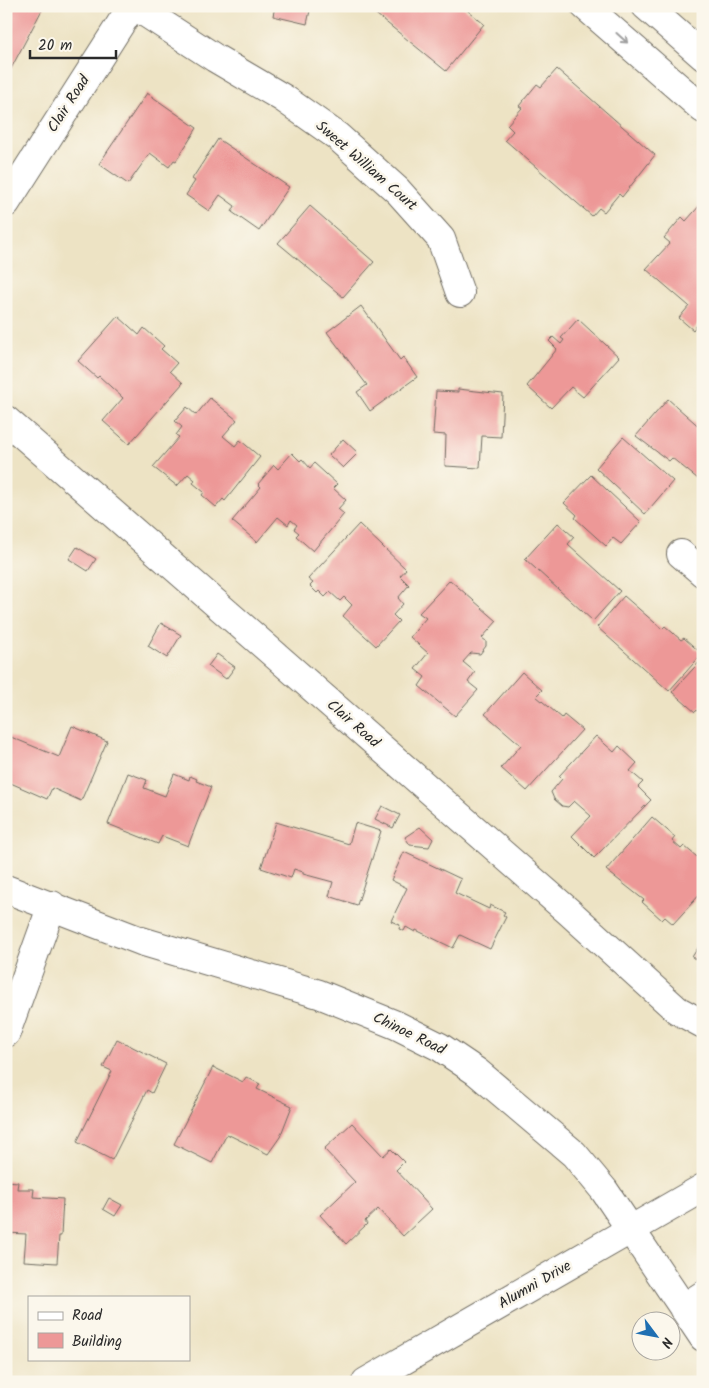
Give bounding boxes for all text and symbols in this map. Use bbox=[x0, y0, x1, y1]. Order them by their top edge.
scale bar bbox=[30, 28, 116, 60]
one-way arrow bbox=[615, 33, 628, 44]
text: 20 m bbox=[38, 34, 72, 58]
street label: Clair Road bbox=[41, 70, 97, 138]
street label: Sweet William Court bbox=[310, 115, 422, 217]
street label: Clair Road bbox=[321, 694, 386, 754]
street label: Chinoe Road bbox=[369, 1006, 450, 1062]
street label: Alumni Drive bbox=[494, 1254, 576, 1316]
legend bbox=[28, 1296, 190, 1360]
text: Road bbox=[72, 1304, 103, 1328]
north arrow bbox=[632, 1310, 682, 1360]
text: Building bbox=[72, 1330, 122, 1354]
text: N bbox=[654, 1333, 678, 1352]

